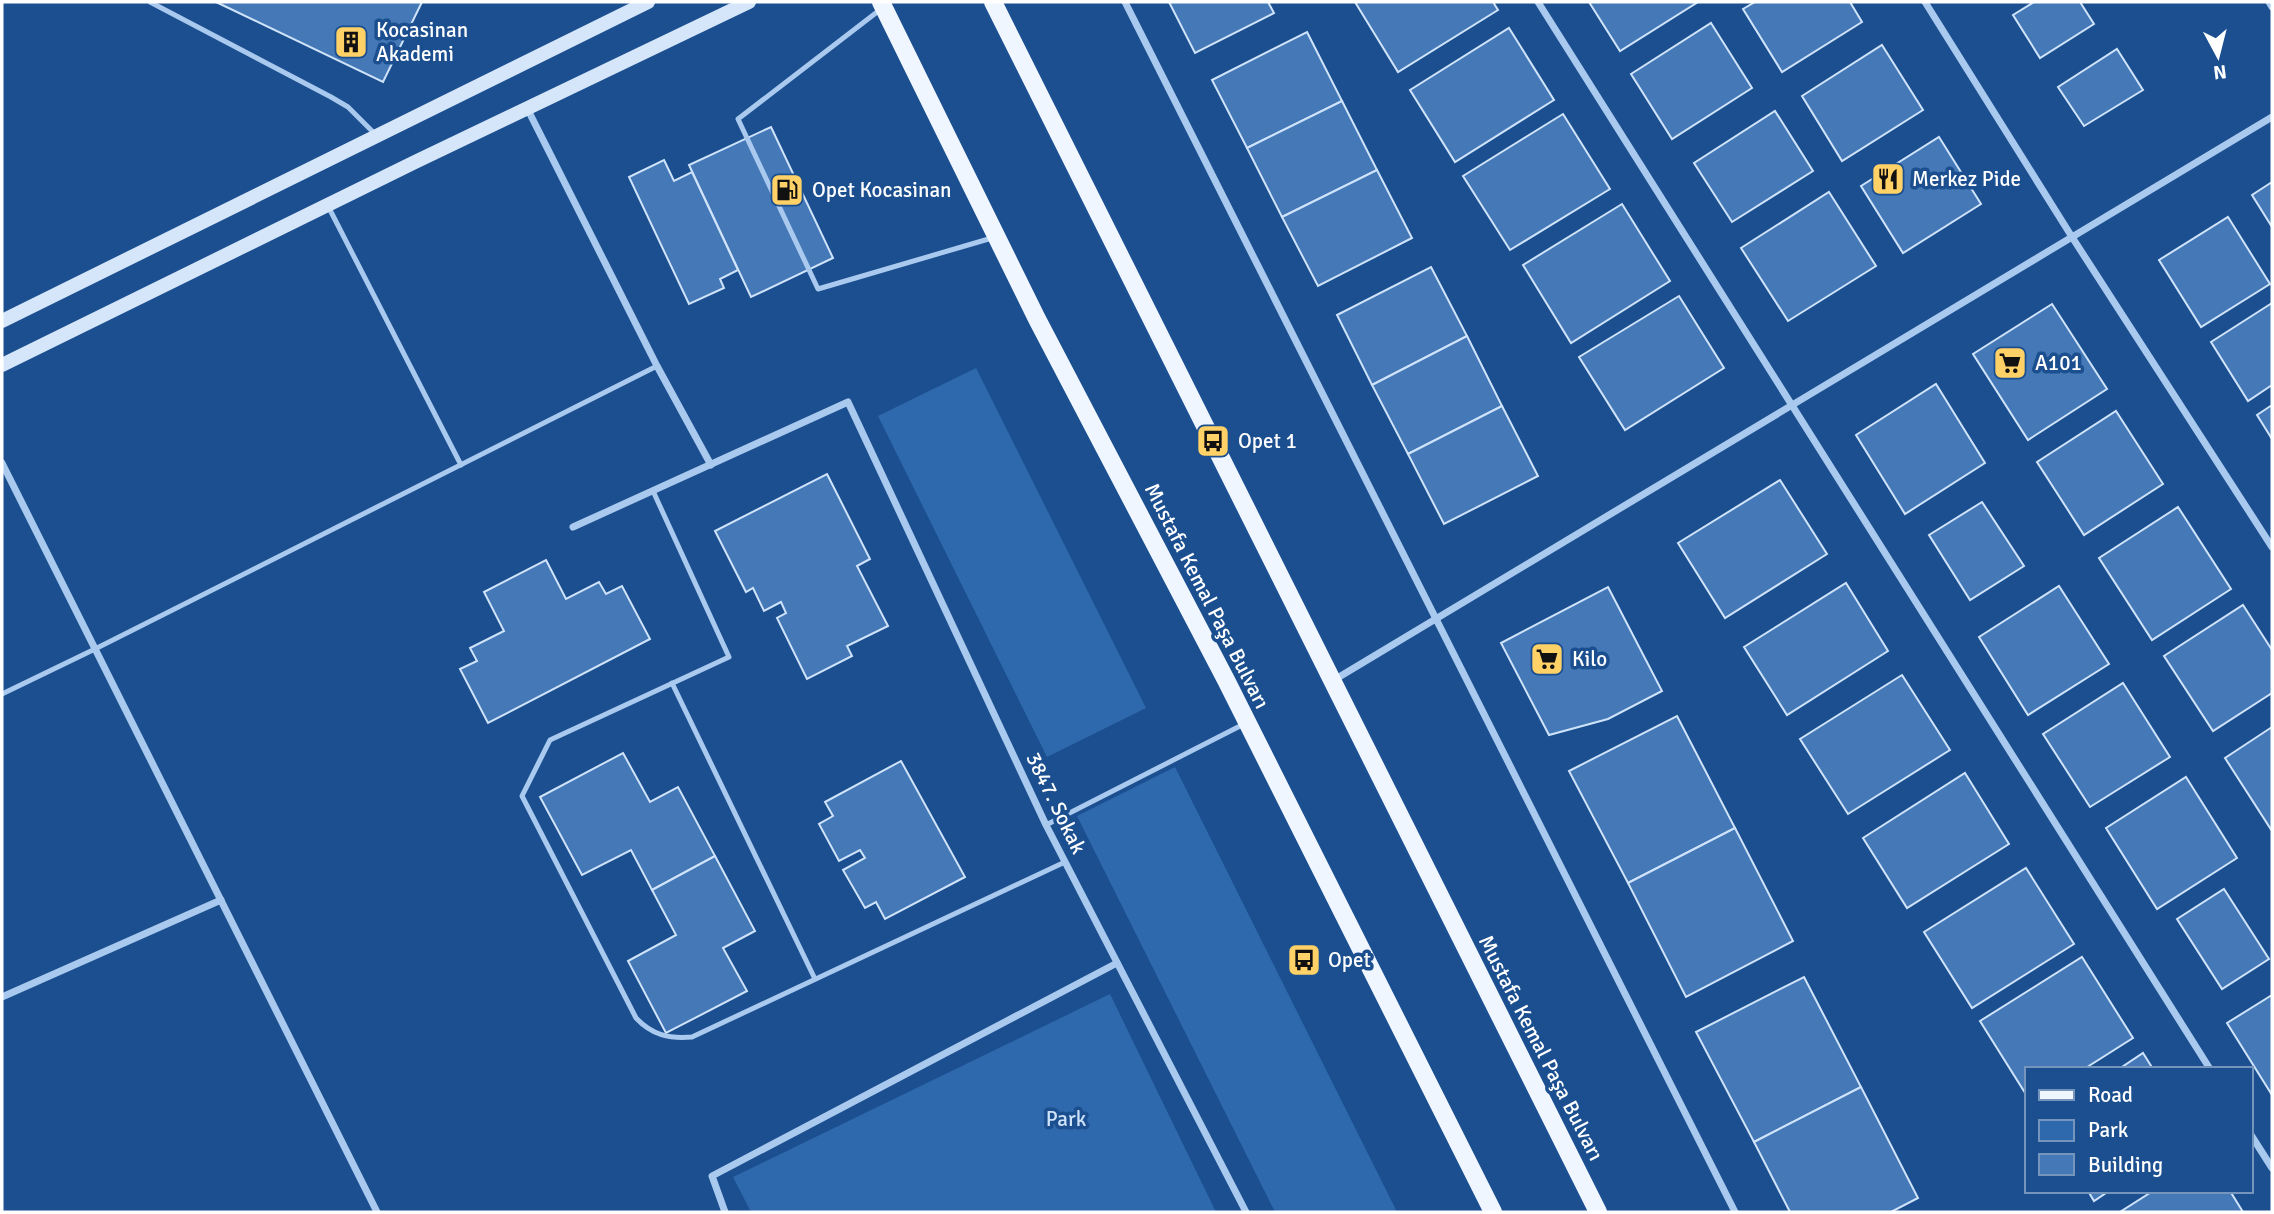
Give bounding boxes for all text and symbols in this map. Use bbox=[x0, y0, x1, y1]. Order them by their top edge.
place label: Kocasinan Akademi bbox=[376, 17, 468, 67]
north arrow bbox=[2183, 21, 2253, 91]
building icon: Kocasinan Akademi bbox=[332, 23, 370, 61]
text: N bbox=[2212, 59, 2228, 85]
restaurant icon: Merkez Pide bbox=[1869, 160, 1907, 198]
place label: Merkez Pide bbox=[1912, 166, 2021, 192]
fuel station icon: Opet Kocasinan bbox=[768, 171, 806, 209]
place label: Opet Kocasinan bbox=[812, 177, 952, 203]
supermarket icon: A101 bbox=[1991, 344, 2029, 382]
place label: A101 bbox=[2035, 350, 2082, 376]
bus stop icon: Opet 1 bbox=[1194, 422, 1232, 460]
place label: Opet 1 bbox=[1238, 428, 1297, 454]
street label: Mustafa Kemal Paşa Bulvarı bbox=[1139, 479, 1275, 713]
supermarket icon: Kilo bbox=[1528, 640, 1566, 678]
place label: Kilo bbox=[1572, 646, 1607, 672]
street label: 3847. Sokak bbox=[1020, 748, 1092, 858]
street label: Mustafa Kemal Paşa Bulvarı bbox=[1473, 931, 1609, 1165]
bus stop icon: Opet bbox=[1285, 941, 1323, 979]
place label: Opet bbox=[1328, 947, 1371, 973]
legend bbox=[2025, 1067, 2253, 1193]
text: Road bbox=[2088, 1082, 2133, 1108]
park label: Park bbox=[1046, 1106, 1087, 1132]
text: Park bbox=[2088, 1117, 2129, 1143]
text: Building bbox=[2088, 1152, 2163, 1178]

